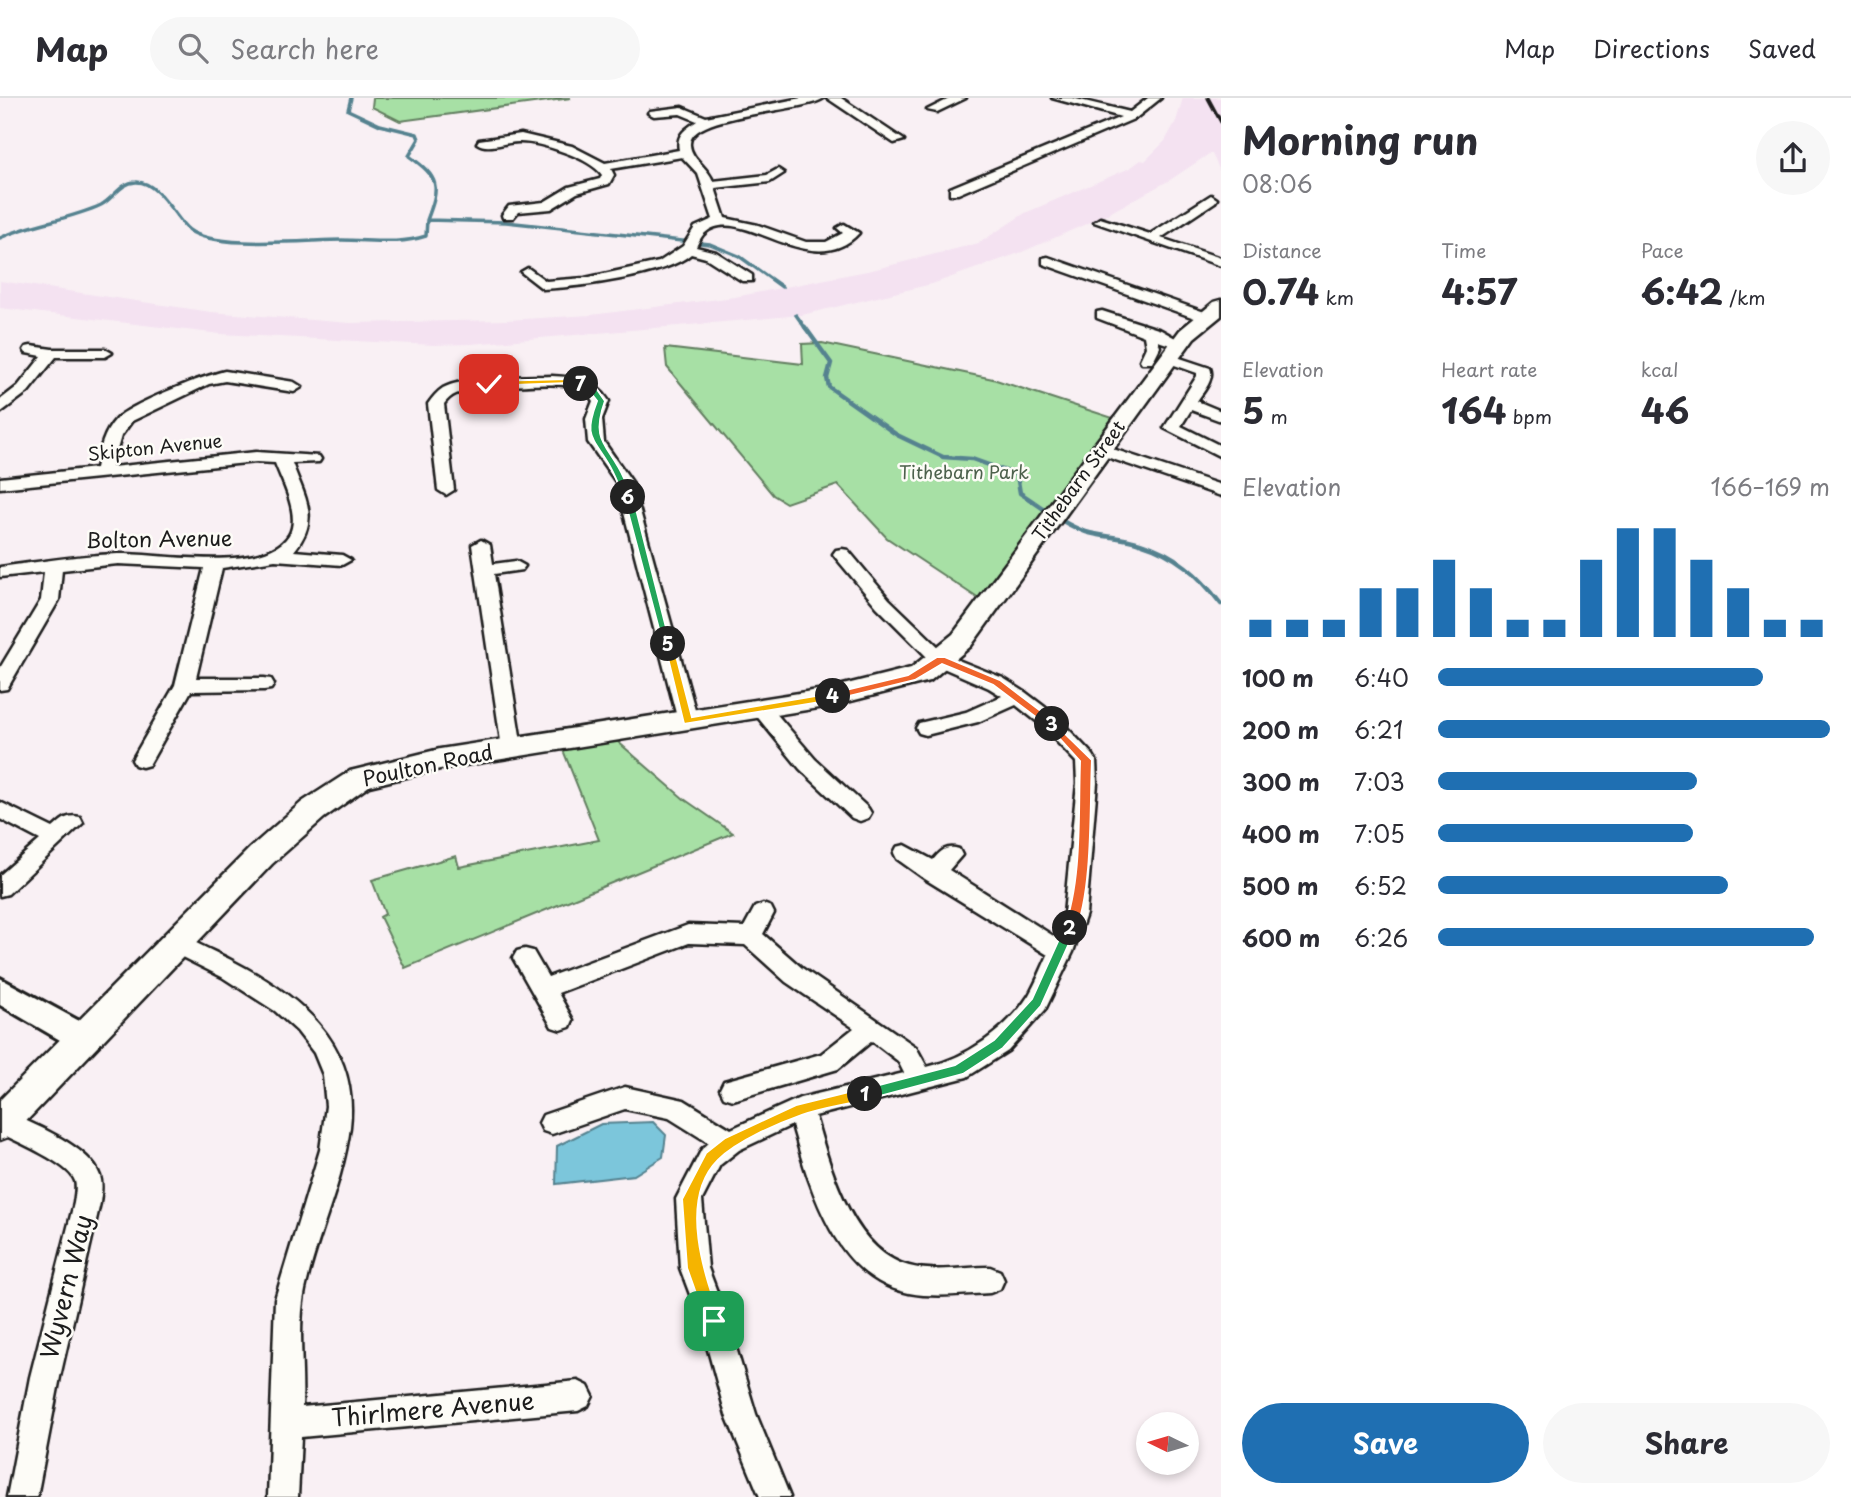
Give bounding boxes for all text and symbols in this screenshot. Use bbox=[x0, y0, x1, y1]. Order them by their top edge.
search box bbox=[150, 17, 640, 80]
text: Map bbox=[35, 23, 108, 73]
icon: search bbox=[174, 29, 212, 67]
text: Search here bbox=[230, 29, 379, 68]
text: Map bbox=[1504, 30, 1555, 66]
text: Directions bbox=[1593, 30, 1710, 66]
text: Saved bbox=[1748, 30, 1816, 66]
text: Morning run bbox=[1242, 111, 1478, 168]
button: share bbox=[1756, 121, 1830, 195]
text: 08:06 bbox=[1242, 166, 1313, 201]
text: Distance bbox=[1242, 236, 1322, 264]
text: Time bbox=[1441, 236, 1486, 264]
text: Pace bbox=[1641, 236, 1684, 264]
text: 0.74 bbox=[1242, 264, 1319, 317]
text: 4:57 bbox=[1441, 264, 1517, 317]
text: 6:42 bbox=[1641, 264, 1723, 317]
text: km bbox=[1319, 283, 1354, 311]
text: /km bbox=[1723, 283, 1766, 311]
pin bbox=[459, 354, 519, 414]
text: Elevation bbox=[1242, 355, 1324, 383]
text: Heart rate bbox=[1441, 355, 1537, 383]
text: kcal bbox=[1641, 355, 1679, 383]
icon: check bbox=[470, 365, 508, 403]
pin: 7 bbox=[564, 366, 598, 402]
text: 7 bbox=[575, 369, 586, 397]
text: 5 bbox=[1242, 383, 1264, 436]
text: 164 bbox=[1441, 383, 1507, 436]
text: 46 bbox=[1641, 383, 1689, 436]
text: m bbox=[1264, 402, 1288, 430]
text: bpm bbox=[1507, 402, 1552, 430]
street label: Tithebarn Street bbox=[1025, 414, 1131, 546]
street label: Skipton Avenue bbox=[86, 426, 224, 467]
park label: Tithebarn Park bbox=[899, 458, 1029, 485]
text: Elevation bbox=[1242, 469, 1341, 504]
text: 166–169 m bbox=[1710, 469, 1830, 504]
pin: 6 bbox=[610, 480, 646, 514]
text: 6 bbox=[621, 482, 634, 510]
street label: Bolton Avenue bbox=[85, 521, 233, 555]
pin: 5 bbox=[650, 626, 686, 662]
text: 5 bbox=[661, 629, 674, 657]
text: 100 m bbox=[1242, 660, 1314, 695]
text: 6:40 bbox=[1354, 660, 1409, 695]
pin: 4 bbox=[816, 678, 850, 714]
text: 4 bbox=[826, 681, 839, 709]
pin: 3 bbox=[1034, 706, 1070, 742]
text: 3 bbox=[1045, 709, 1058, 737]
text: 200 m bbox=[1242, 712, 1319, 747]
text: 6:21 bbox=[1354, 712, 1403, 747]
street label: Poulton Road bbox=[359, 735, 496, 793]
text: 300 m bbox=[1242, 764, 1320, 799]
text: 7:03 bbox=[1354, 764, 1405, 799]
text: 400 m bbox=[1242, 816, 1320, 851]
text: 7:05 bbox=[1354, 816, 1405, 851]
text: 500 m bbox=[1242, 868, 1319, 903]
text: 6:52 bbox=[1354, 868, 1407, 903]
pin: 2 bbox=[1052, 910, 1088, 946]
text: 2 bbox=[1063, 913, 1076, 941]
text: 600 m bbox=[1242, 920, 1320, 955]
text: 6:26 bbox=[1354, 920, 1408, 955]
pin: 1 bbox=[848, 1076, 882, 1112]
text: 1 bbox=[860, 1079, 869, 1107]
street label: Wyvern Way bbox=[30, 1211, 100, 1363]
pin bbox=[684, 1291, 744, 1351]
icon: arrive bbox=[695, 1302, 733, 1340]
street label: Thirlmere Avenue bbox=[330, 1381, 536, 1435]
button: Save bbox=[1242, 1403, 1529, 1483]
button: Share bbox=[1543, 1403, 1830, 1483]
north arrow bbox=[1136, 1412, 1199, 1475]
map controls bbox=[1136, 1412, 1199, 1475]

